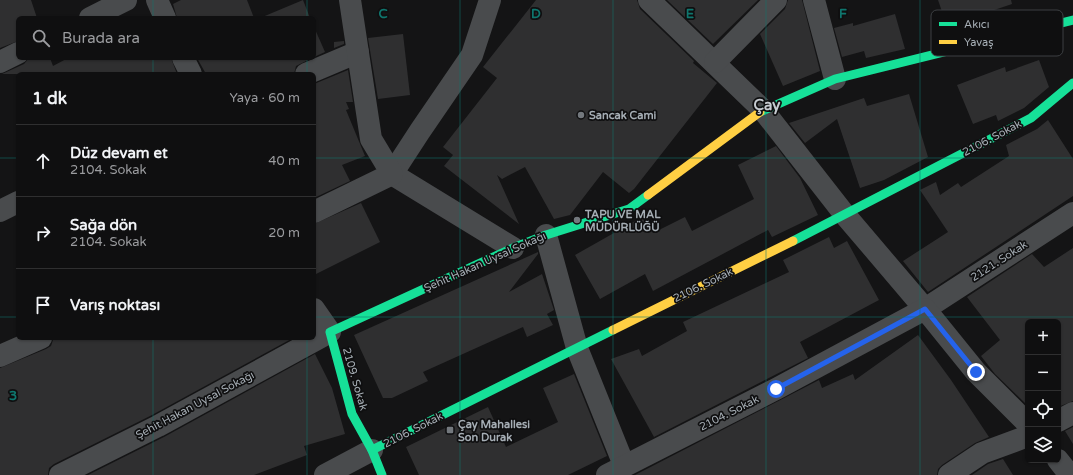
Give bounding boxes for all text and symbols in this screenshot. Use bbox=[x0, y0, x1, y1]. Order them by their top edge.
text: C bbox=[378, 6, 388, 22]
text: D bbox=[531, 6, 541, 22]
text: E bbox=[686, 6, 694, 22]
text: F bbox=[839, 6, 847, 22]
legend bbox=[931, 10, 1063, 56]
search box bbox=[16, 16, 316, 60]
text: Akıcı bbox=[964, 18, 989, 31]
icon: search bbox=[30, 27, 52, 49]
text: Burada ara bbox=[62, 29, 140, 47]
text: Yavaş bbox=[964, 36, 993, 49]
text: 1 dk bbox=[32, 88, 67, 109]
text: Yaya · 60 m bbox=[230, 90, 300, 106]
district label: Çay bbox=[754, 96, 780, 115]
place label: Sancak Cami bbox=[589, 109, 656, 122]
marker: Sancak Cami bbox=[576, 110, 586, 120]
street label: 2106. Sokak bbox=[960, 117, 1024, 159]
text: Düz devam et bbox=[70, 144, 168, 162]
icon: ahead bbox=[32, 150, 54, 172]
text: 40 m bbox=[268, 153, 300, 169]
text: 2104. Sokak bbox=[70, 162, 147, 178]
place label: TAPU VE MAL MÜDÜRLÜĞÜ bbox=[584, 208, 661, 234]
marker: TAPU VE MAL MÜDÜRLÜĞÜ bbox=[572, 215, 582, 225]
text: Sağa dön bbox=[70, 216, 137, 234]
icon: right bbox=[32, 222, 54, 244]
text: 20 m bbox=[268, 225, 300, 241]
street label: Şehit Hakan Uysal Sokağı bbox=[422, 229, 548, 295]
text: 2104. Sokak bbox=[70, 234, 147, 250]
street label: 2121. Sokak bbox=[968, 238, 1030, 284]
street label: 2106. Sokak bbox=[671, 265, 735, 305]
icon: arrive bbox=[32, 294, 54, 316]
text: Varış noktası bbox=[70, 296, 160, 314]
map controls bbox=[1025, 319, 1061, 463]
button: + bbox=[1025, 319, 1061, 355]
street label: 2109. Sokak bbox=[340, 346, 370, 412]
button: − bbox=[1025, 355, 1061, 391]
route end bbox=[967, 363, 985, 381]
street label: Şehit Hakan Uysal Sokağı bbox=[134, 368, 256, 442]
route start bbox=[767, 380, 785, 398]
text: 3 bbox=[9, 388, 17, 404]
button: locate bbox=[1025, 391, 1061, 427]
street label: 2104. Sokak bbox=[697, 392, 761, 434]
street label: 2106. Sokak bbox=[381, 409, 445, 451]
place label: Çay Mahallesi Son Durak bbox=[458, 418, 530, 444]
marker: Çay Mahallesi Son Durak bbox=[445, 425, 455, 435]
button: layers bbox=[1025, 427, 1061, 463]

